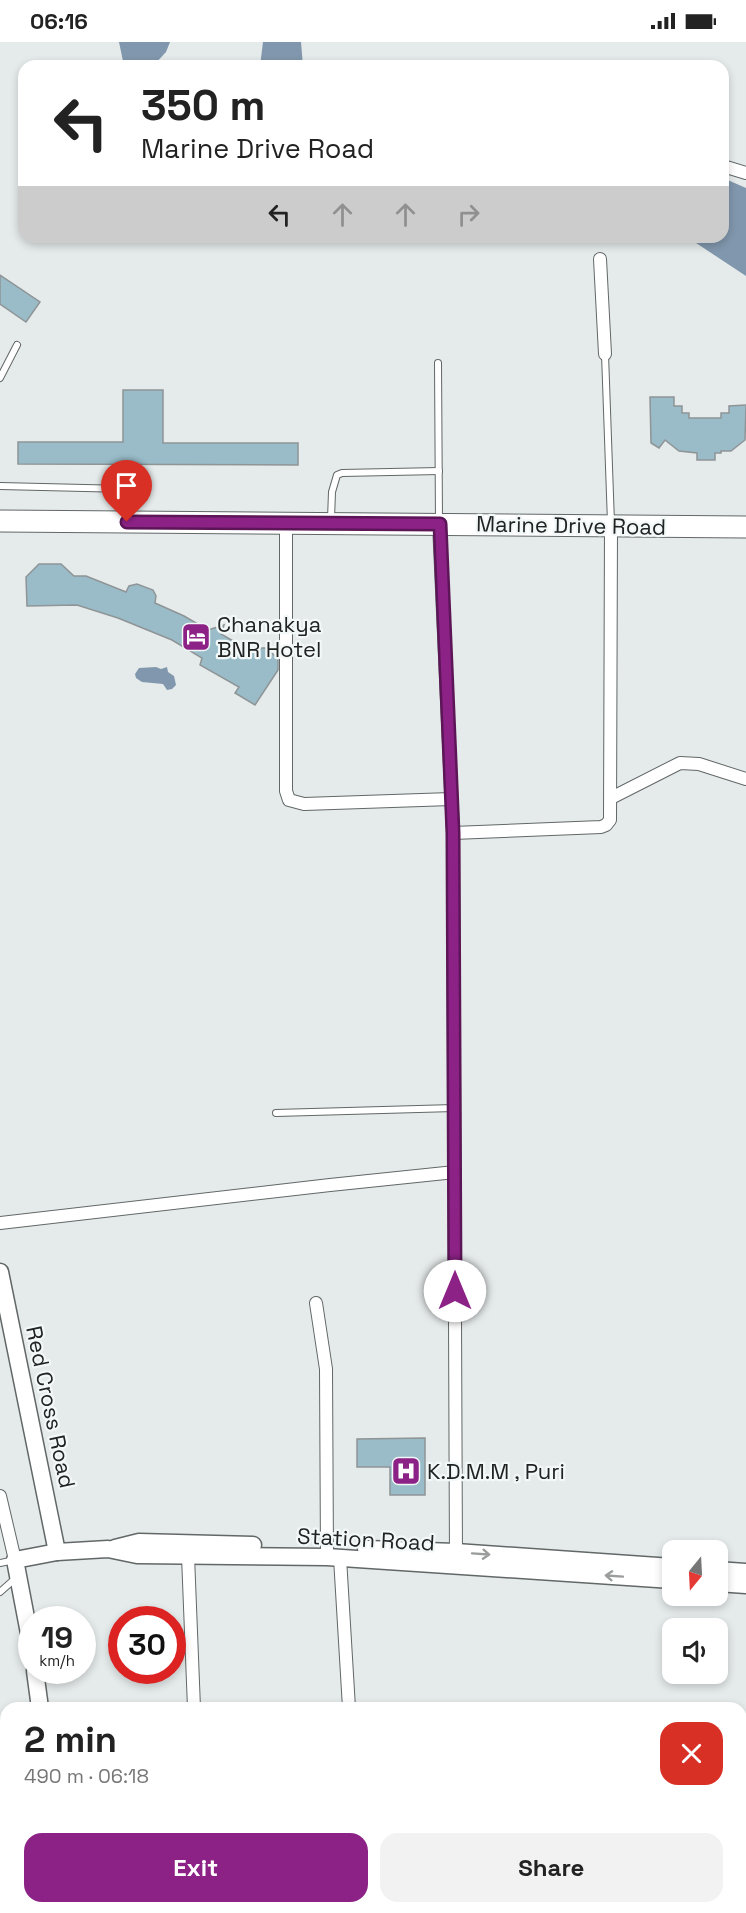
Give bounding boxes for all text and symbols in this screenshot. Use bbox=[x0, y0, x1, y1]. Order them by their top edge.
text: 06:16 bbox=[30, 7, 88, 35]
text: 350 m bbox=[141, 79, 266, 132]
icon: left bbox=[42, 84, 120, 162]
text: Marine Drive Road bbox=[141, 131, 374, 166]
icon: left bbox=[263, 198, 296, 231]
icon: ahead bbox=[326, 198, 359, 231]
icon: ahead bbox=[389, 198, 422, 231]
icon: right bbox=[452, 198, 485, 231]
pin bbox=[101, 460, 152, 522]
icon: arrive bbox=[110, 469, 143, 502]
street label: Marine Drive Road bbox=[476, 509, 666, 541]
place label: Chanakya BNR Hotel bbox=[217, 610, 322, 663]
hotel icon: Chanakya BNR Hotel bbox=[180, 621, 212, 653]
position arrow bbox=[423, 1259, 487, 1323]
street label: Red Cross Road bbox=[20, 1323, 82, 1491]
hospital icon: K.D.M.M , Puri bbox=[390, 1455, 422, 1487]
place label: K.D.M.M , Puri bbox=[427, 1457, 565, 1485]
street label: Station Road bbox=[296, 1521, 436, 1557]
north arrow bbox=[662, 1540, 728, 1606]
map controls bbox=[662, 1540, 728, 1684]
one-way arrow bbox=[470, 1549, 490, 1560]
one-way arrow bbox=[604, 1571, 624, 1582]
speed limit sign: 30 bbox=[108, 1606, 186, 1684]
text: 19 bbox=[41, 1618, 73, 1657]
button: sound bbox=[662, 1618, 728, 1684]
text: km/h bbox=[39, 1651, 75, 1670]
text: 2 min bbox=[24, 1717, 117, 1763]
button: close bbox=[660, 1722, 723, 1785]
text: 490 m · 06:18 bbox=[24, 1763, 149, 1789]
button: Exit bbox=[24, 1833, 368, 1902]
button: Share bbox=[380, 1833, 723, 1902]

